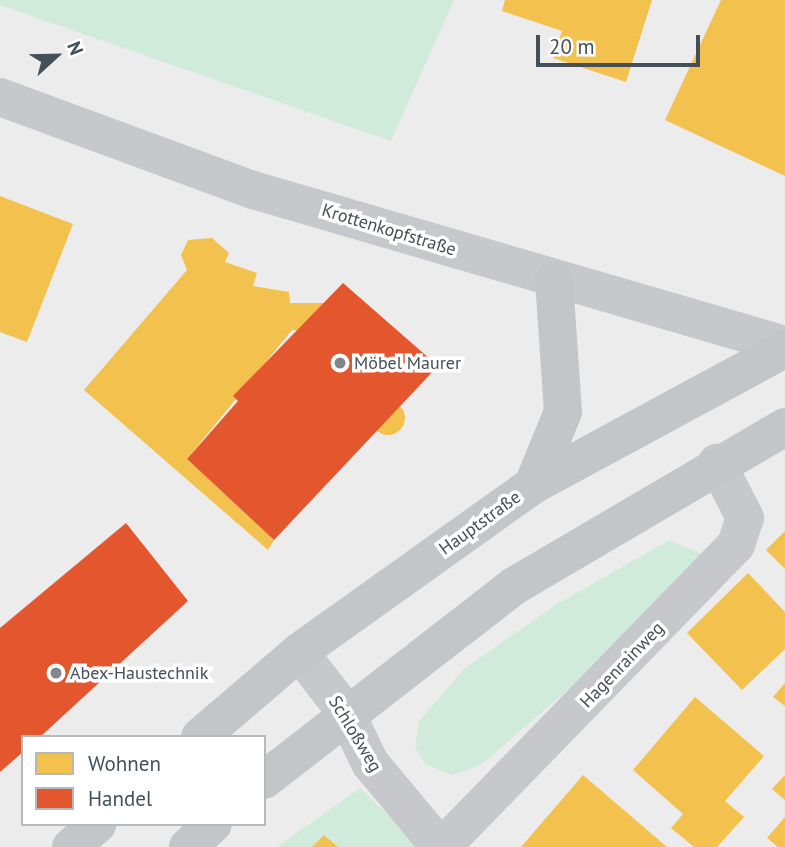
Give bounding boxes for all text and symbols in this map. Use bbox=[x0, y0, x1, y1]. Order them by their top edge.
north arrow bbox=[21, 21, 91, 91]
scale bar bbox=[540, 21, 704, 65]
text: 20 m bbox=[549, 33, 595, 60]
text: N bbox=[62, 38, 89, 58]
street label: Krottenkopfstraße bbox=[319, 199, 459, 261]
place label: Möbel Maurer bbox=[354, 352, 461, 374]
marker: Möbel Maurer bbox=[332, 355, 348, 371]
street label: Hauptstraße bbox=[435, 486, 525, 560]
street label: Hagenrainweg bbox=[576, 618, 668, 712]
place label: Abex-Haustechnik bbox=[70, 662, 208, 684]
marker: Abex-Haustechnik bbox=[48, 665, 64, 681]
street label: Schloßweg bbox=[324, 692, 386, 776]
legend bbox=[21, 735, 266, 826]
text: Wohnen bbox=[88, 750, 161, 777]
text: Handel bbox=[88, 785, 152, 812]

